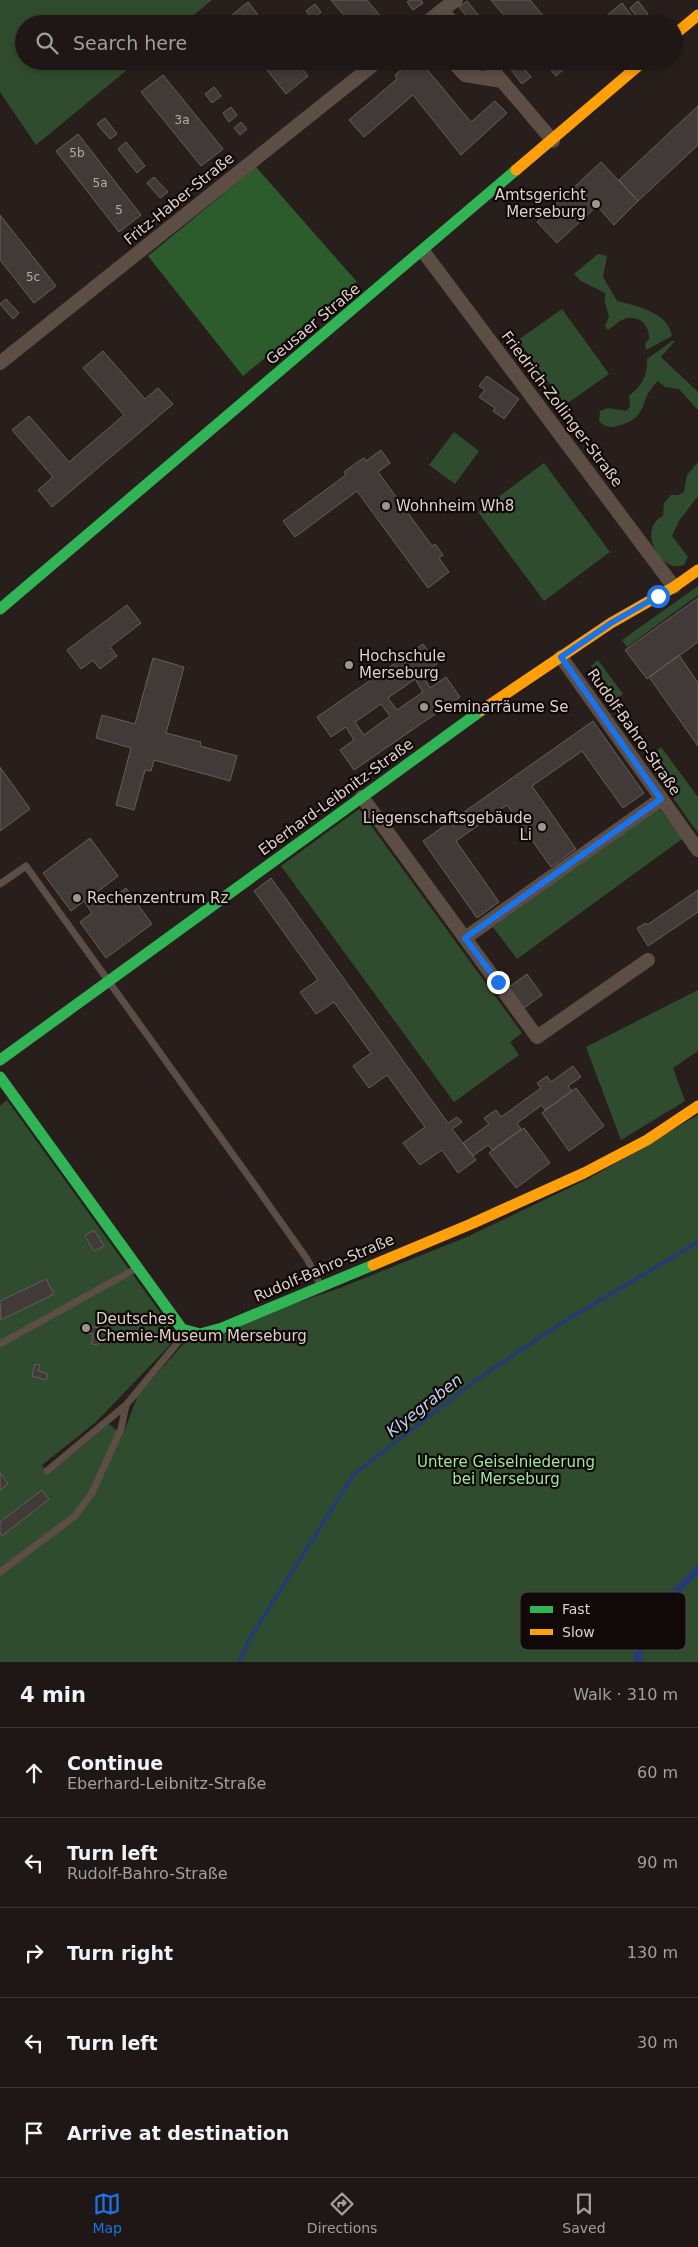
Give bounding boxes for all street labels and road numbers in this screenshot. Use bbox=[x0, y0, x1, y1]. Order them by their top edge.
street label: Fritz-Haber-Straße bbox=[120, 149, 238, 249]
street label: Geusaer Straße bbox=[262, 280, 364, 368]
street label: Friedrich-Zollinger-Straße bbox=[498, 328, 626, 490]
street label: Rudolf-Bahro-Straße bbox=[583, 665, 685, 799]
street label: Eberhard-Leibnitz-Straße bbox=[255, 735, 417, 859]
street label: Rudolf-Bahro-Straße bbox=[251, 1230, 397, 1306]

